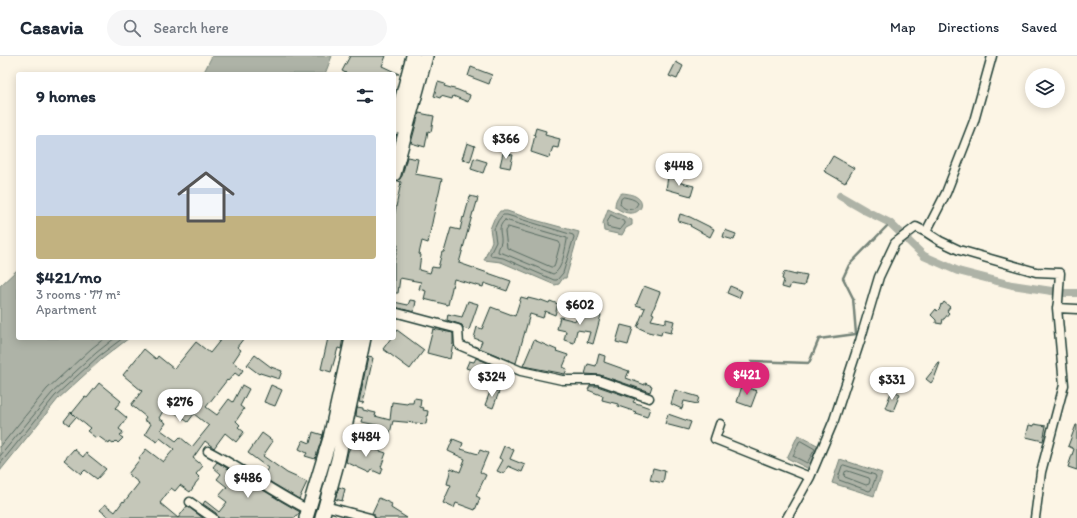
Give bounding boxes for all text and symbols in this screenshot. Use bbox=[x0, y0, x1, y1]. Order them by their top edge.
search box bbox=[107, 10, 387, 46]
text: Casavia bbox=[20, 16, 83, 39]
icon: search bbox=[121, 17, 143, 39]
text: Search here bbox=[153, 19, 229, 37]
text: Map bbox=[890, 19, 916, 36]
text: Directions bbox=[938, 19, 999, 36]
text: Saved bbox=[1021, 19, 1057, 36]
map controls bbox=[1025, 68, 1065, 108]
button: layers bbox=[1025, 68, 1065, 108]
icon: filters bbox=[354, 85, 376, 107]
text: 9 homes bbox=[36, 86, 96, 106]
pin: $366 bbox=[482, 126, 530, 160]
text: $366 bbox=[492, 131, 520, 146]
pin: $448 bbox=[655, 153, 703, 187]
text: $448 bbox=[664, 158, 694, 173]
icon: home bbox=[170, 161, 242, 233]
text: $421/mo bbox=[36, 267, 102, 287]
text: 3 rooms · 77 m² bbox=[36, 287, 121, 302]
pin: $602 bbox=[556, 292, 604, 326]
text: $602 bbox=[566, 297, 594, 312]
text: Apartment bbox=[36, 302, 97, 317]
pin: $421 bbox=[723, 362, 771, 396]
pin: $324 bbox=[468, 364, 516, 398]
text: $421 bbox=[733, 367, 761, 382]
pin: $331 bbox=[868, 367, 916, 401]
text: $324 bbox=[478, 369, 506, 384]
text: $331 bbox=[879, 372, 905, 387]
pin: $276 bbox=[156, 389, 204, 423]
text: $276 bbox=[167, 394, 193, 409]
pin: $484 bbox=[342, 424, 390, 458]
text: $484 bbox=[351, 429, 381, 444]
pin: $486 bbox=[224, 465, 272, 499]
text: $486 bbox=[234, 470, 262, 485]

